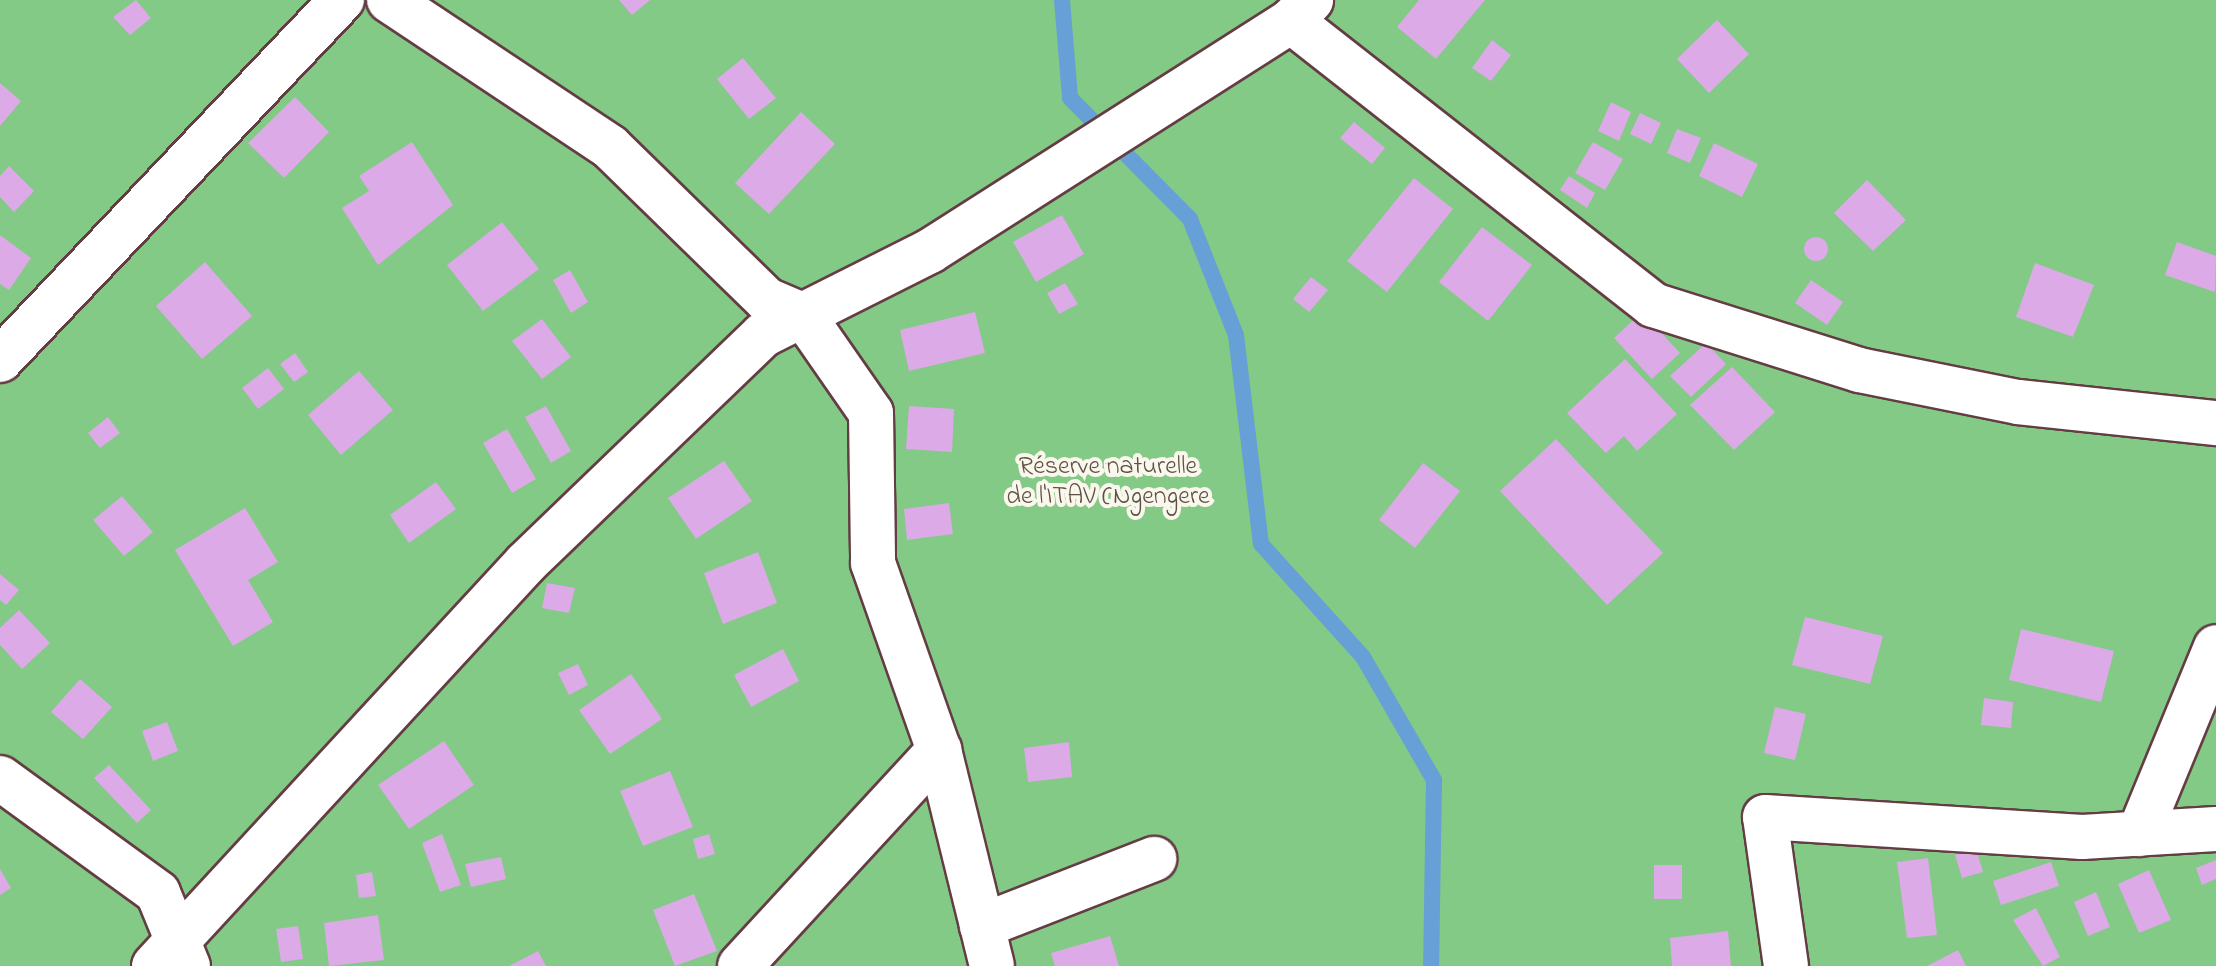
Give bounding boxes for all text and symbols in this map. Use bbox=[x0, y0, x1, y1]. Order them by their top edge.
park label: Réserve naturelle de l'ITAV (Ngengere bbox=[1006, 452, 1210, 514]

